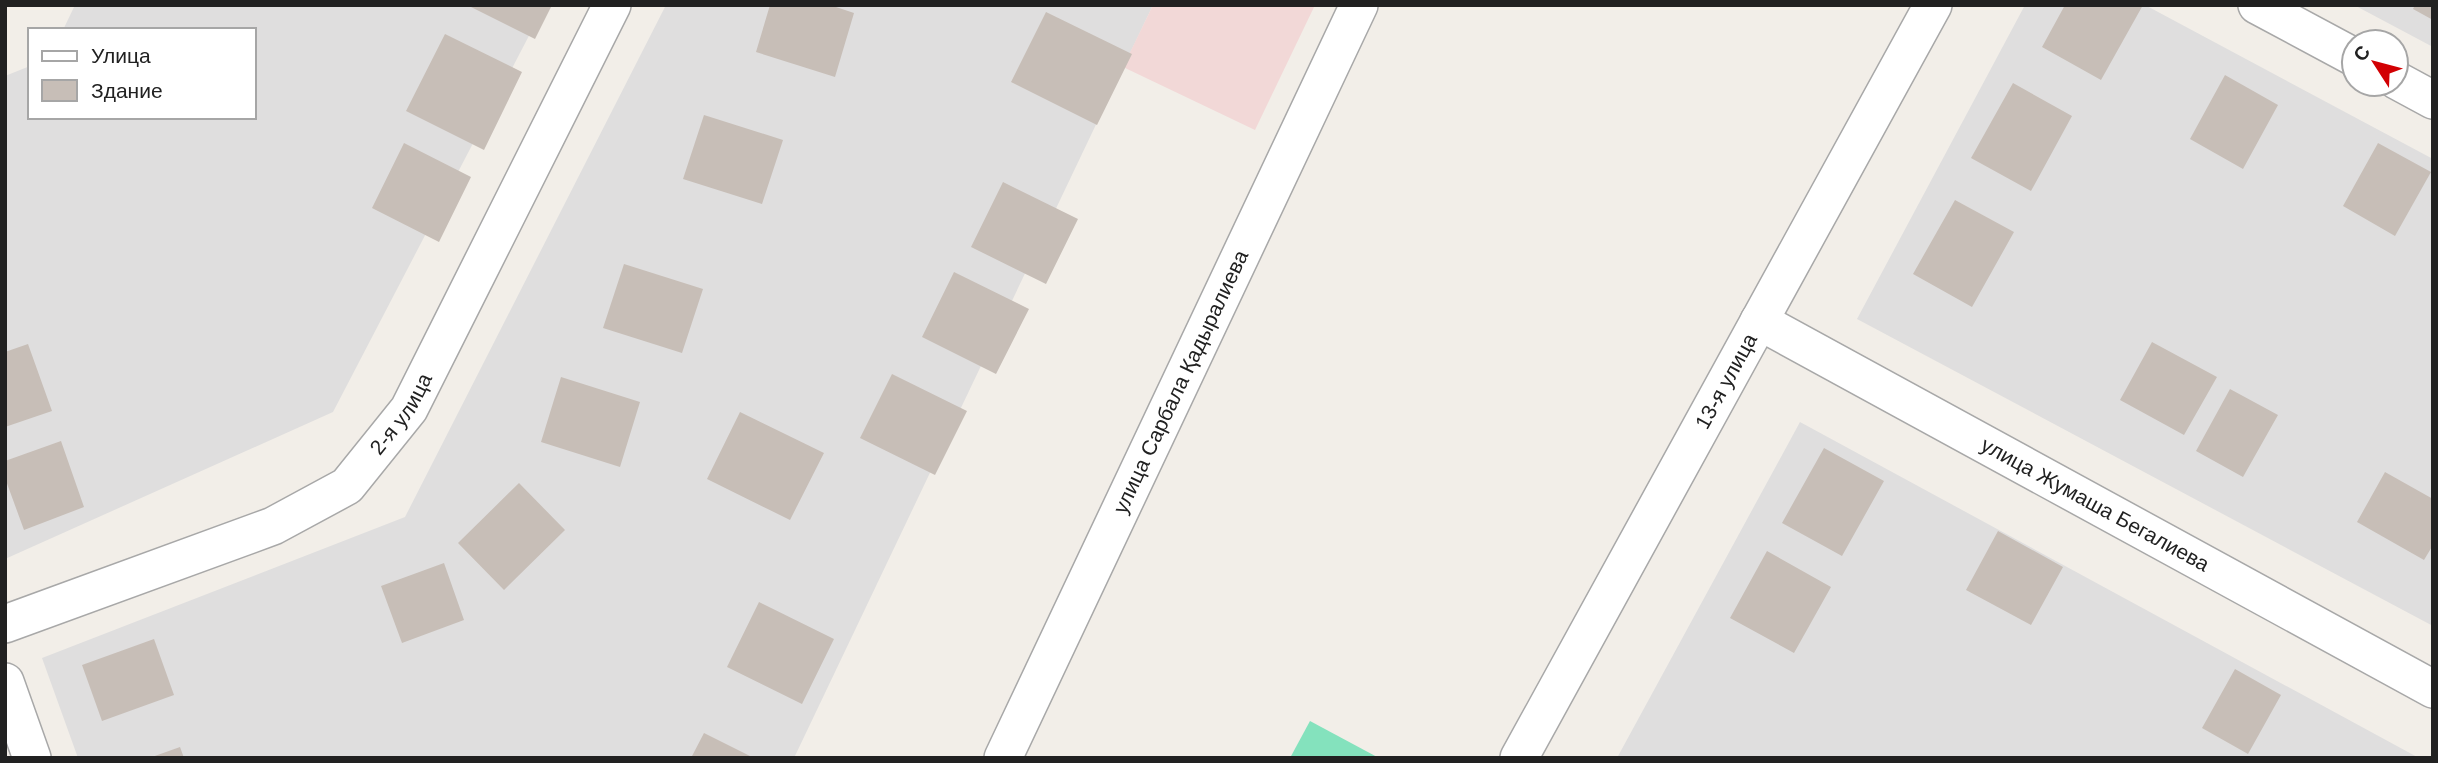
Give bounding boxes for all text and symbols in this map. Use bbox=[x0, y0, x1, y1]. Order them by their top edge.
legend bbox=[28, 28, 256, 119]
north arrow bbox=[2340, 28, 2410, 98]
text: С bbox=[2349, 41, 2374, 65]
text: Улица bbox=[91, 44, 151, 67]
text: Здание bbox=[91, 79, 163, 102]
street label: улица Сарбала Қадыралиева bbox=[1108, 246, 1253, 517]
street label: 13-я улица bbox=[1690, 329, 1761, 433]
street label: 2-я улица bbox=[365, 369, 436, 459]
street label: улица Жумаша Бегалиева bbox=[1977, 433, 2214, 576]

